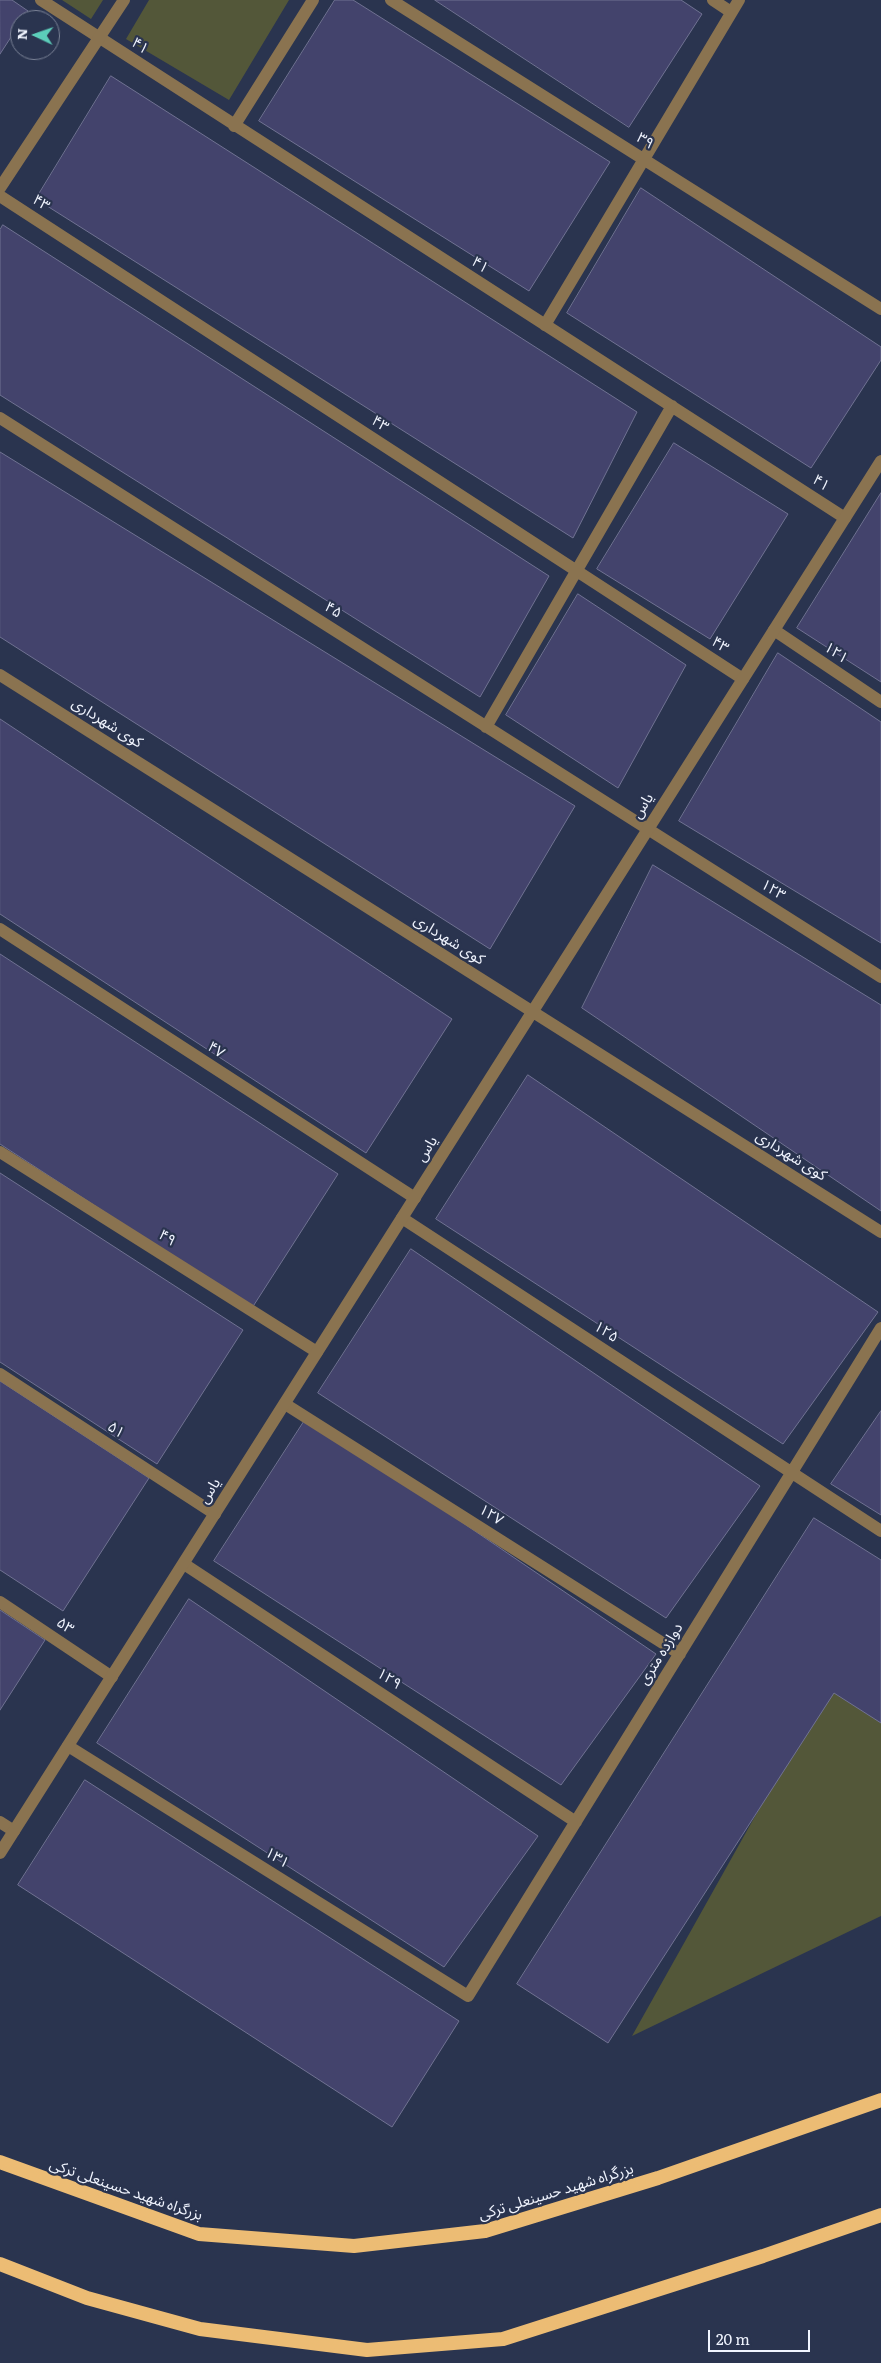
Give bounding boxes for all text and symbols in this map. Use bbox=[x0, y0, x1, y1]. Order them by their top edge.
north arrow bbox=[10, 10, 60, 60]
text: N bbox=[11, 28, 31, 41]
street label: ۴۱ bbox=[128, 34, 152, 58]
street label: ۳۹ bbox=[633, 129, 657, 153]
street label: ۴۳ bbox=[29, 191, 53, 215]
street label: ۴۱ bbox=[468, 253, 492, 277]
street label: ۴۳ bbox=[368, 412, 392, 436]
street label: ۴۱ bbox=[809, 471, 833, 495]
street label: ۴۵ bbox=[321, 598, 345, 622]
street label: ۴۳ bbox=[708, 633, 732, 657]
street label: ۱۲۱ bbox=[820, 638, 852, 668]
street label: کوی شهرداری bbox=[68, 694, 146, 752]
street label: یاس bbox=[628, 790, 658, 822]
street label: ۱۲۳ bbox=[757, 876, 789, 904]
street label: کوی شهرداری bbox=[410, 911, 488, 969]
street label: ۴۷ bbox=[204, 1038, 228, 1062]
street label: کوی شهرداری bbox=[752, 1127, 830, 1185]
street label: یاس bbox=[412, 1133, 442, 1165]
street label: ۴۹ bbox=[155, 1226, 179, 1250]
street label: ۱۲۵ bbox=[590, 1317, 622, 1347]
street label: ۵۱ bbox=[104, 1418, 128, 1442]
street label: یاس bbox=[195, 1475, 225, 1507]
street label: ۱۲۷ bbox=[475, 1501, 507, 1529]
street label: ۵۳ bbox=[53, 1614, 77, 1638]
street label: دوازده متری bbox=[635, 1620, 687, 1688]
street label: ۱۲۹ bbox=[373, 1664, 405, 1694]
street label: ۱۳۱ bbox=[261, 1844, 293, 1872]
street label: بزرگراه شهید حسینعلی ترکی bbox=[47, 2155, 205, 2225]
street label: بزرگراه شهید حسینعلی ترکی bbox=[476, 2160, 636, 2224]
scale bar bbox=[711, 2320, 814, 2352]
text: 20 m bbox=[716, 2327, 750, 2350]

